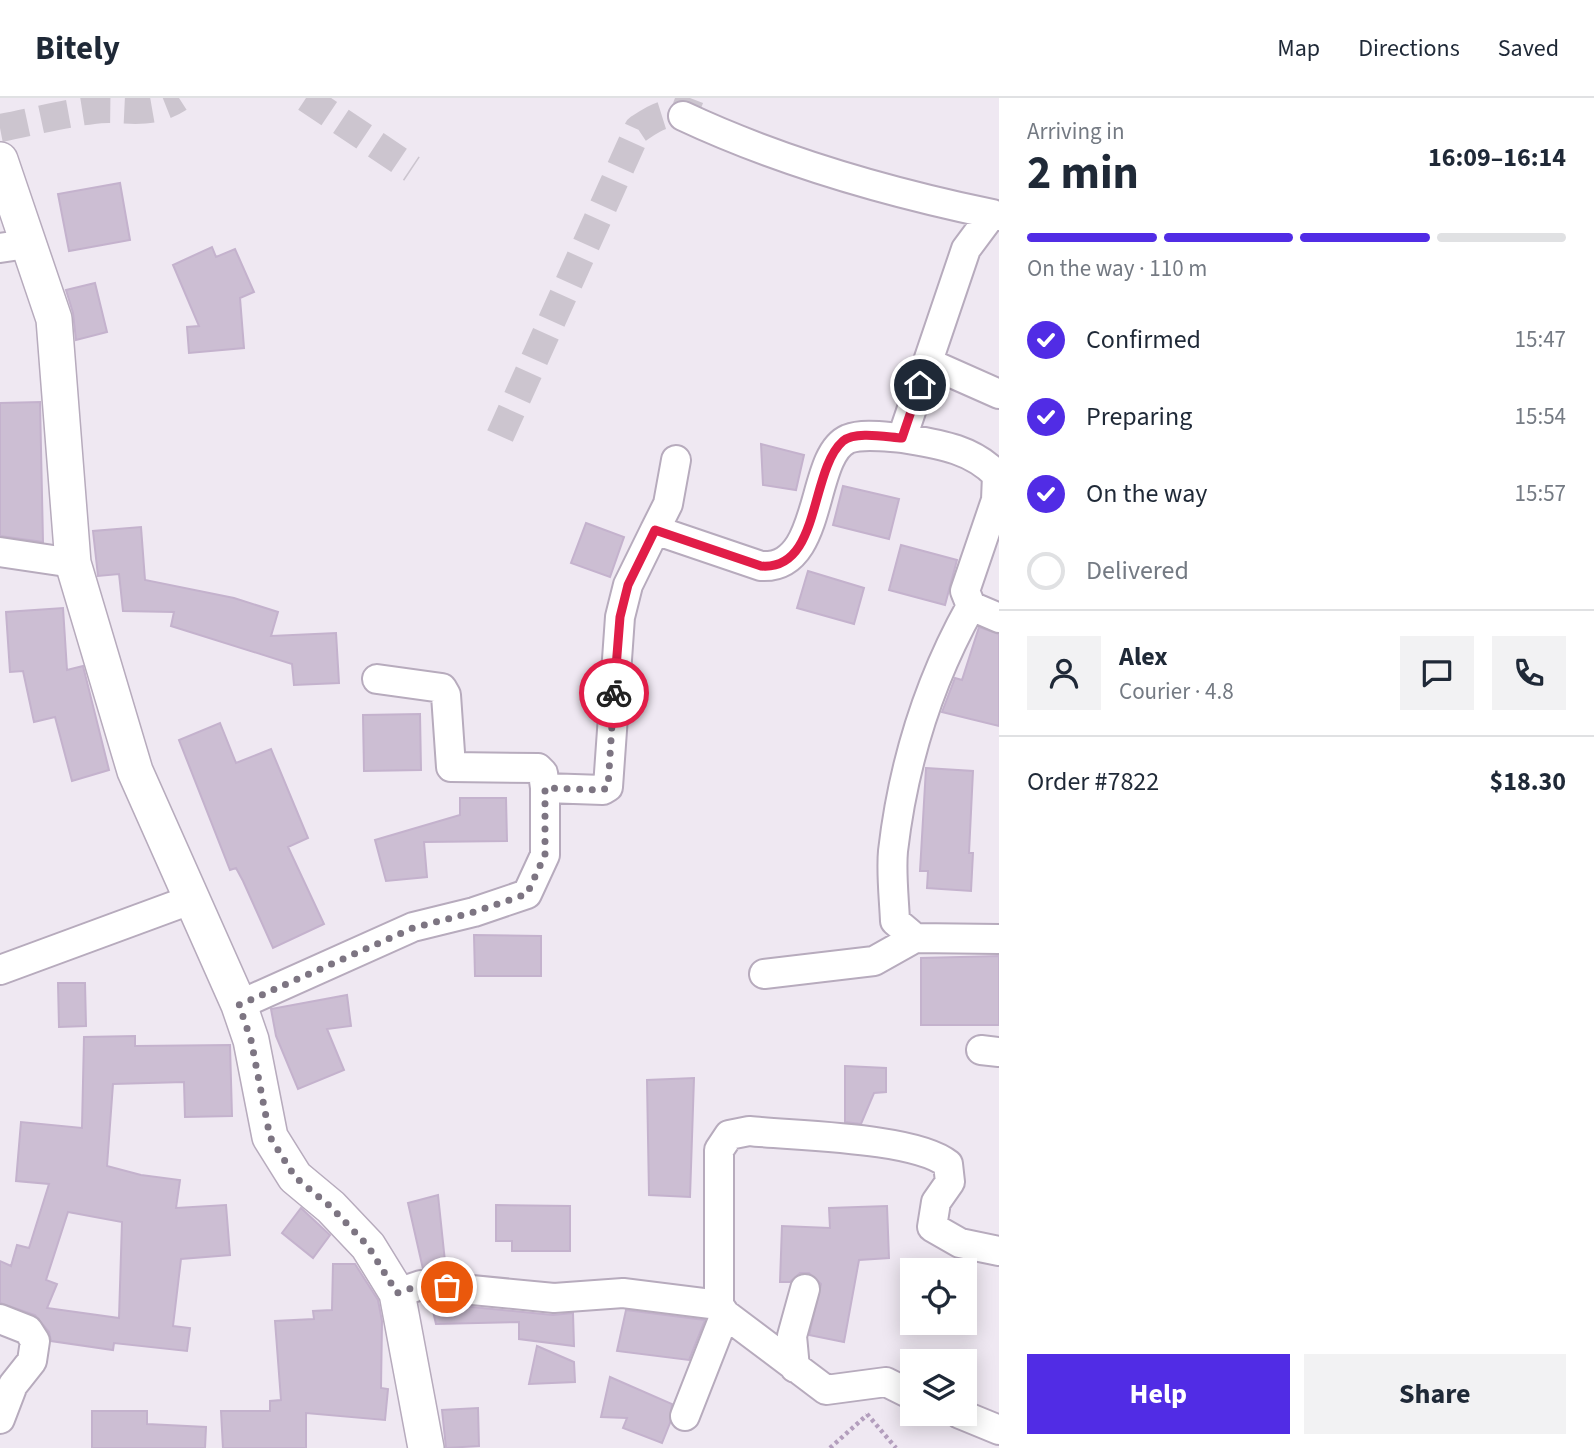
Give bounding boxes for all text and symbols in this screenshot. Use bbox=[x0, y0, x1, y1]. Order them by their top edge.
text: Bitely bbox=[35, 25, 120, 72]
text: Map bbox=[1277, 31, 1320, 66]
text: Directions bbox=[1358, 31, 1460, 66]
text: Saved bbox=[1498, 31, 1559, 66]
text: Arriving in bbox=[1027, 115, 1125, 148]
text: 16:09–16:14 bbox=[1428, 139, 1566, 176]
text: 2 min bbox=[1027, 141, 1139, 206]
text: On the way · 110 m bbox=[1027, 252, 1207, 285]
icon: check bbox=[1027, 321, 1065, 359]
text: Confirmed bbox=[1086, 321, 1201, 358]
text: 15:47 bbox=[1515, 323, 1566, 356]
pin bbox=[890, 355, 950, 415]
icon: home bbox=[901, 366, 939, 404]
icon: check bbox=[1027, 398, 1065, 436]
text: Preparing bbox=[1086, 398, 1192, 435]
text: 15:54 bbox=[1515, 400, 1566, 433]
icon: check bbox=[1027, 475, 1065, 513]
text: On the way bbox=[1086, 475, 1207, 512]
text: 15:57 bbox=[1515, 477, 1566, 510]
text: Delivered bbox=[1086, 552, 1189, 589]
button: person bbox=[1027, 636, 1101, 710]
button: chat bbox=[1400, 636, 1474, 710]
button: phone bbox=[1492, 636, 1566, 710]
text: Alex bbox=[1119, 638, 1168, 675]
courier bbox=[579, 658, 649, 728]
icon: bike bbox=[595, 674, 633, 712]
text: Courier · 4.8 bbox=[1119, 675, 1234, 708]
text: Order #7822 bbox=[1027, 763, 1159, 800]
text: $18.30 bbox=[1490, 763, 1566, 800]
pin bbox=[417, 1257, 477, 1317]
map controls bbox=[900, 1258, 977, 1426]
button: locate bbox=[900, 1258, 977, 1335]
icon: bag bbox=[428, 1268, 466, 1306]
button: layers bbox=[900, 1349, 977, 1426]
button: Help bbox=[1027, 1354, 1290, 1434]
button: Share bbox=[1304, 1354, 1566, 1434]

